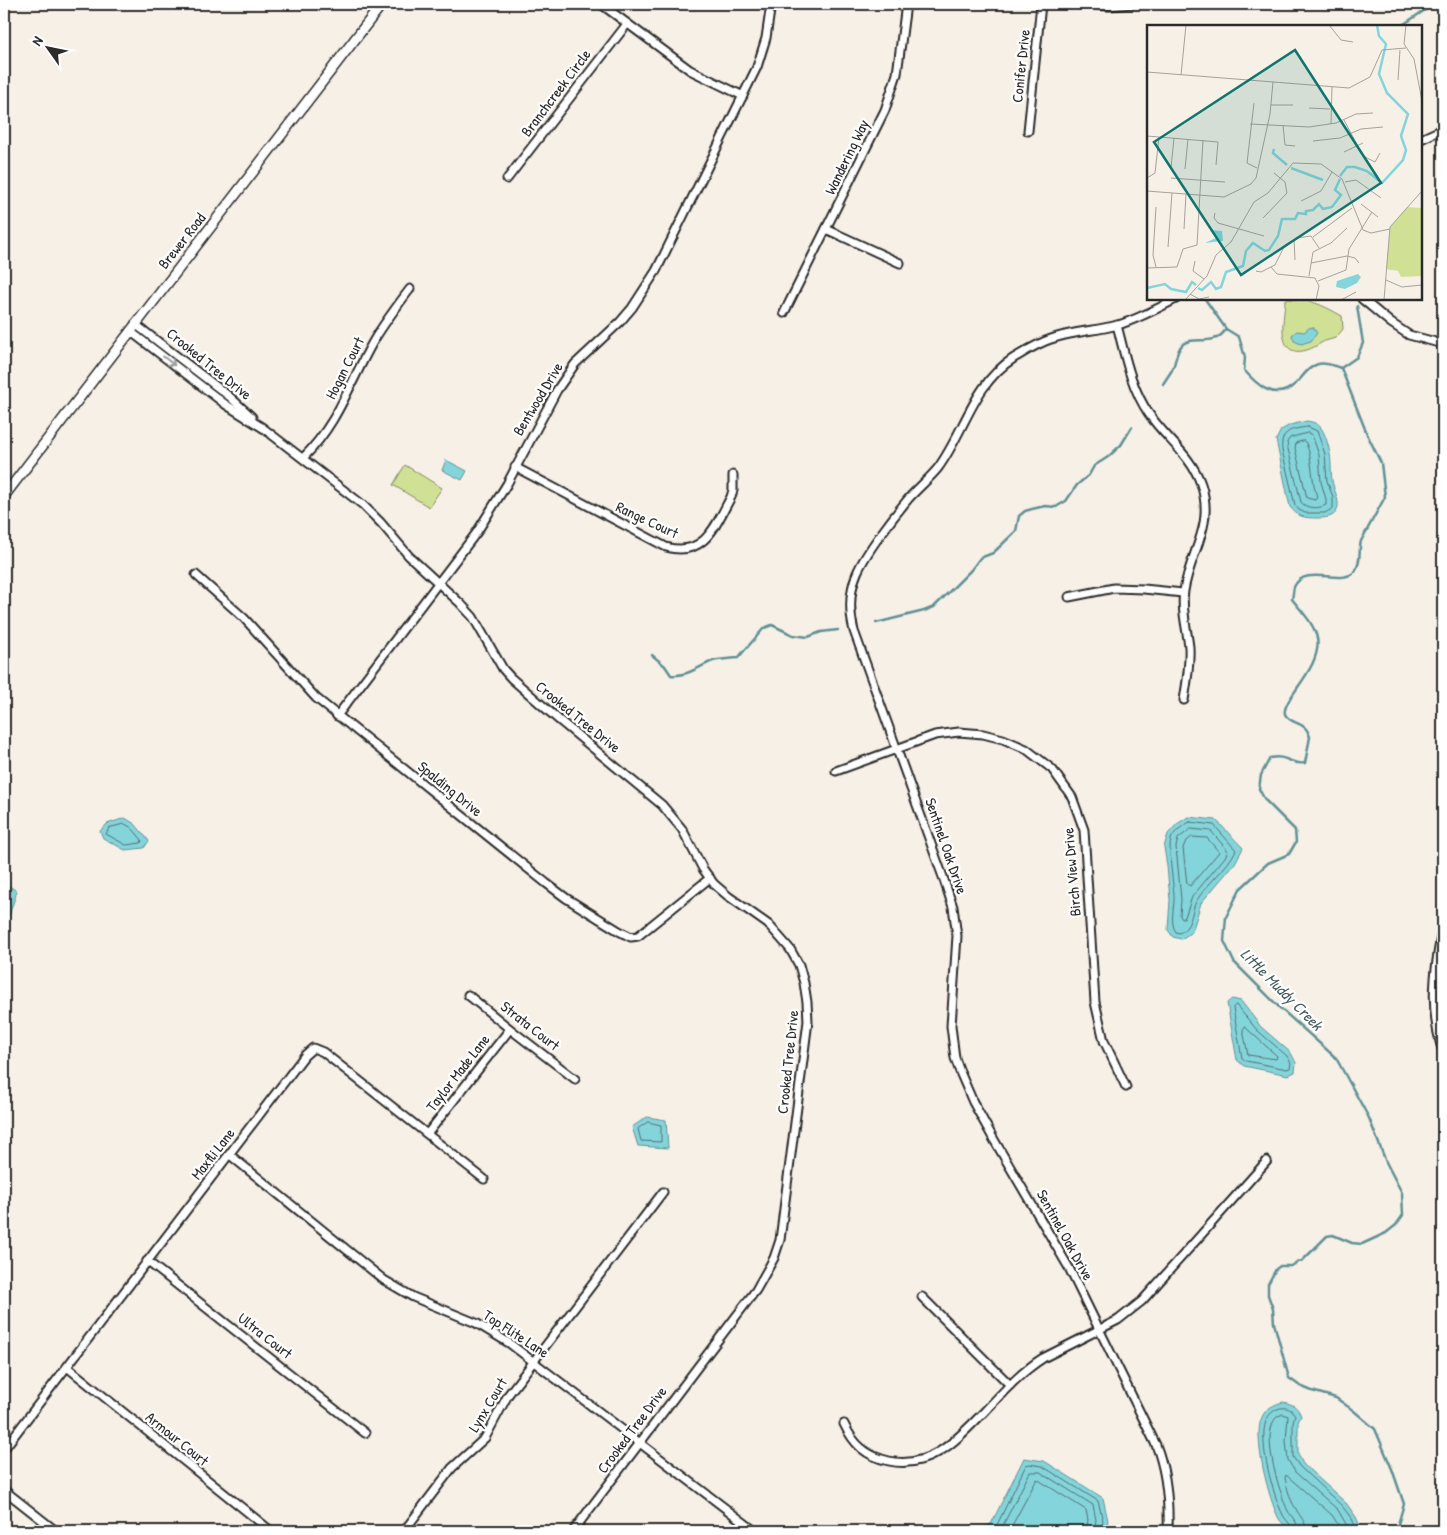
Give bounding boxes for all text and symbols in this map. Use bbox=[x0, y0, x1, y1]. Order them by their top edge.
north arrow bbox=[22, 22, 72, 72]
inset map bbox=[1147, 25, 1422, 300]
street label: Conifer Drive bbox=[1006, 28, 1035, 103]
text: N bbox=[27, 32, 47, 49]
street label: Branchcreek Circle bbox=[516, 45, 595, 141]
street label: Wandering Way bbox=[819, 116, 874, 198]
street label: Brewer Road bbox=[153, 208, 210, 273]
street label: Crooked Tree Drive bbox=[162, 323, 256, 405]
street label: Hogan Court bbox=[320, 332, 370, 402]
one-way arrow bbox=[162, 355, 175, 366]
street label: Bentwood Drive bbox=[507, 358, 568, 439]
street label: Range Court bbox=[613, 496, 683, 544]
street label: Crooked Tree Drive bbox=[531, 676, 625, 758]
street label: Spalding Drive bbox=[414, 756, 487, 821]
street label: Sentinel Oak Drive bbox=[920, 795, 973, 897]
street label: Birch View Drive bbox=[1057, 827, 1086, 917]
water label: Little Muddy Creek bbox=[1236, 943, 1329, 1036]
street label: Strata Court bbox=[497, 996, 565, 1056]
street label: Crooked Tree Drive bbox=[772, 1009, 803, 1115]
street label: Taylor Made Lane bbox=[421, 1030, 494, 1116]
street label: Maxfli Lane bbox=[186, 1123, 239, 1184]
street label: Sentinel Oak Drive bbox=[1032, 1186, 1099, 1284]
street label: Top Flite Lane bbox=[479, 1304, 553, 1363]
street label: Ultra Court bbox=[234, 1308, 298, 1364]
street label: Lynx Court bbox=[463, 1373, 512, 1436]
street label: Crooked Tree Drive bbox=[592, 1382, 671, 1478]
street label: Armour Court bbox=[141, 1407, 214, 1471]

